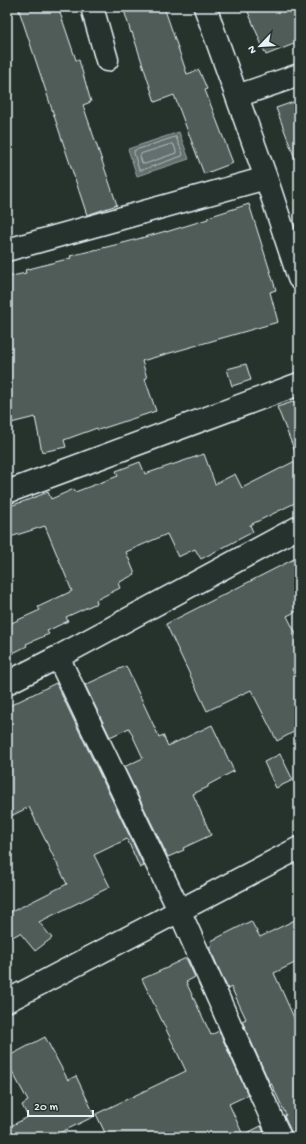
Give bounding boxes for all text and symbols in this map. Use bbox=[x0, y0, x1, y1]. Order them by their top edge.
north arrow bbox=[240, 26, 280, 66]
text: N bbox=[246, 44, 260, 55]
scale bar bbox=[28, 1092, 93, 1118]
text: 20 m bbox=[34, 1101, 59, 1115]

